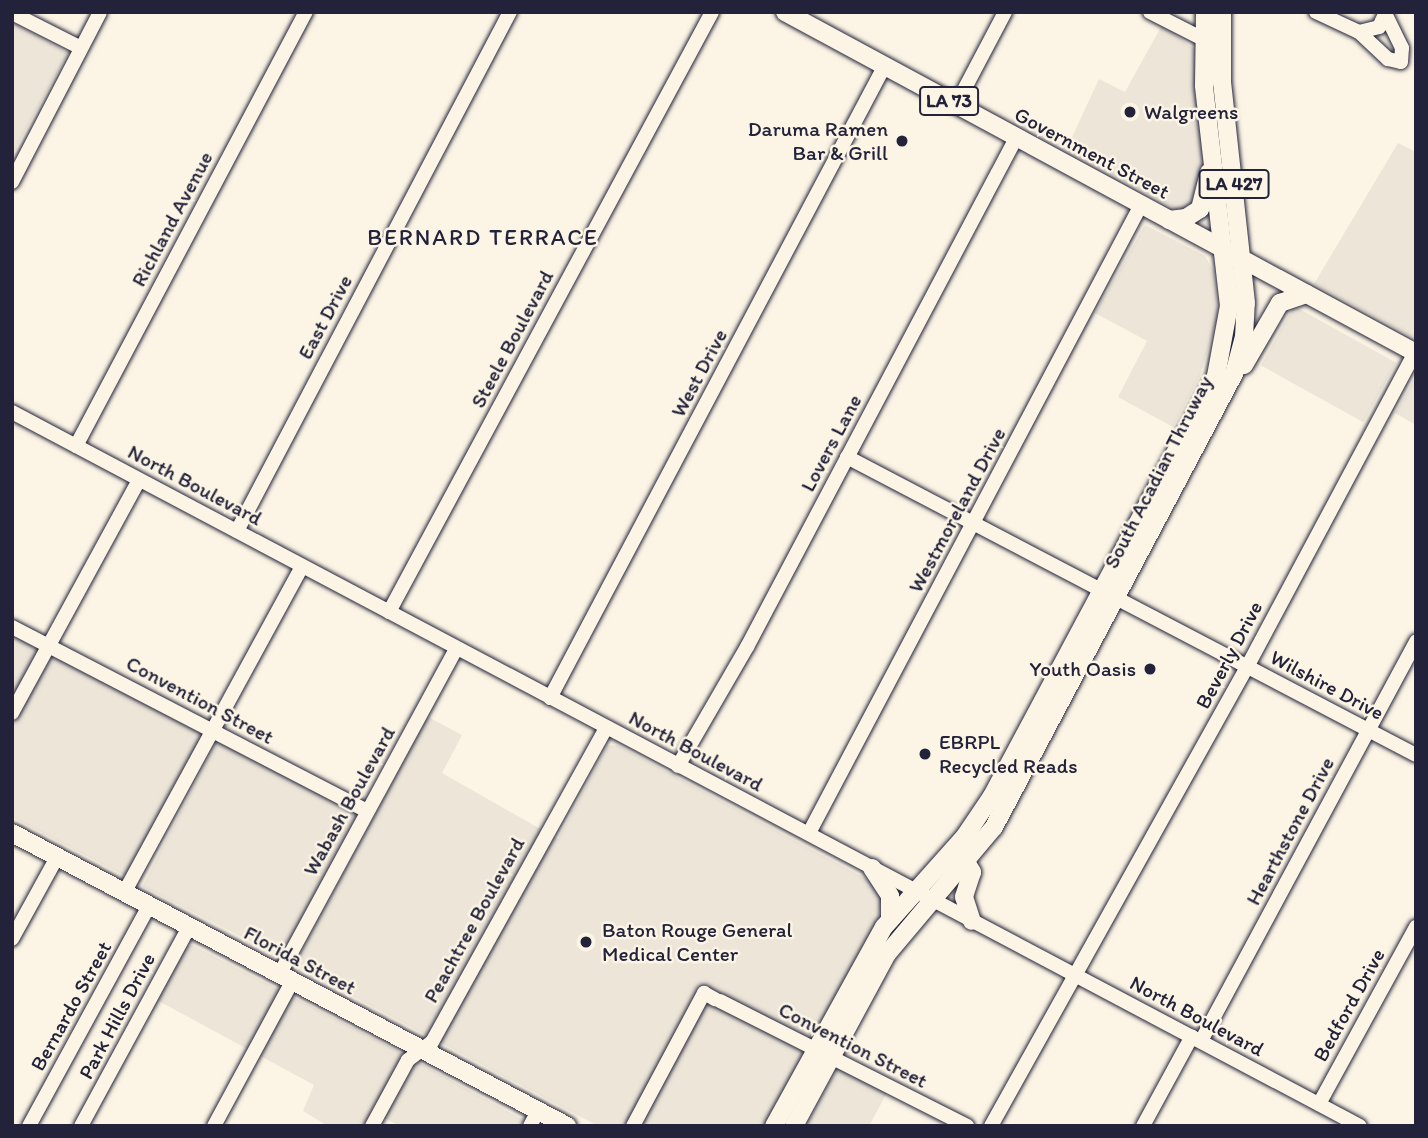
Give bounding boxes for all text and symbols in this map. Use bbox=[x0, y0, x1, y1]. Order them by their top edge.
road number: LA 73 bbox=[918, 86, 981, 116]
place label: Walgreens bbox=[1144, 99, 1238, 125]
street label: Government Street bbox=[1010, 102, 1174, 204]
marker: Walgreens bbox=[1122, 104, 1138, 120]
place label: Daruma Ramen Bar & Grill bbox=[748, 116, 888, 166]
marker: Daruma Ramen Bar & Grill bbox=[894, 133, 910, 149]
street label: Richland Avenue bbox=[126, 148, 218, 290]
road number: LA 427 bbox=[1197, 168, 1271, 200]
district label: BERNARD TERRACE bbox=[369, 223, 597, 251]
street label: Steele Boulevard bbox=[465, 266, 559, 412]
street label: East Drive bbox=[292, 271, 358, 363]
street label: West Drive bbox=[665, 324, 733, 422]
street label: South Acadian Thruway bbox=[1098, 371, 1218, 573]
street label: Lovers Lane bbox=[795, 390, 867, 496]
street label: Westmoreland Drive bbox=[903, 423, 1011, 597]
street label: North Boulevard bbox=[123, 439, 267, 531]
street label: Beverly Drive bbox=[1190, 597, 1268, 713]
street label: Wilshire Drive bbox=[1266, 644, 1388, 726]
street label: Convention Street bbox=[122, 651, 278, 749]
place label: Youth Oasis bbox=[1030, 656, 1136, 682]
marker: Youth Oasis bbox=[1142, 661, 1158, 677]
street label: North Boulevard bbox=[624, 705, 768, 797]
street label: Wabash Boulevard bbox=[297, 722, 401, 880]
place label: EBRPL Recycled Reads bbox=[939, 729, 1077, 779]
marker: EBRPL Recycled Reads bbox=[917, 746, 933, 762]
street label: Hearthstone Drive bbox=[1240, 753, 1340, 909]
street label: Peachtree Boulevard bbox=[418, 833, 530, 1007]
place label: Baton Rouge General Medical Center bbox=[602, 917, 792, 967]
street label: Florida Street bbox=[240, 920, 360, 1000]
marker: Baton Rouge General Medical Center bbox=[576, 932, 596, 952]
street label: Bernardo Street bbox=[25, 937, 117, 1075]
street label: Bedford Drive bbox=[1308, 944, 1390, 1066]
street label: Park Hills Drive bbox=[73, 949, 161, 1083]
street label: North Boulevard bbox=[1125, 970, 1269, 1062]
street label: Convention Street bbox=[775, 997, 931, 1093]

